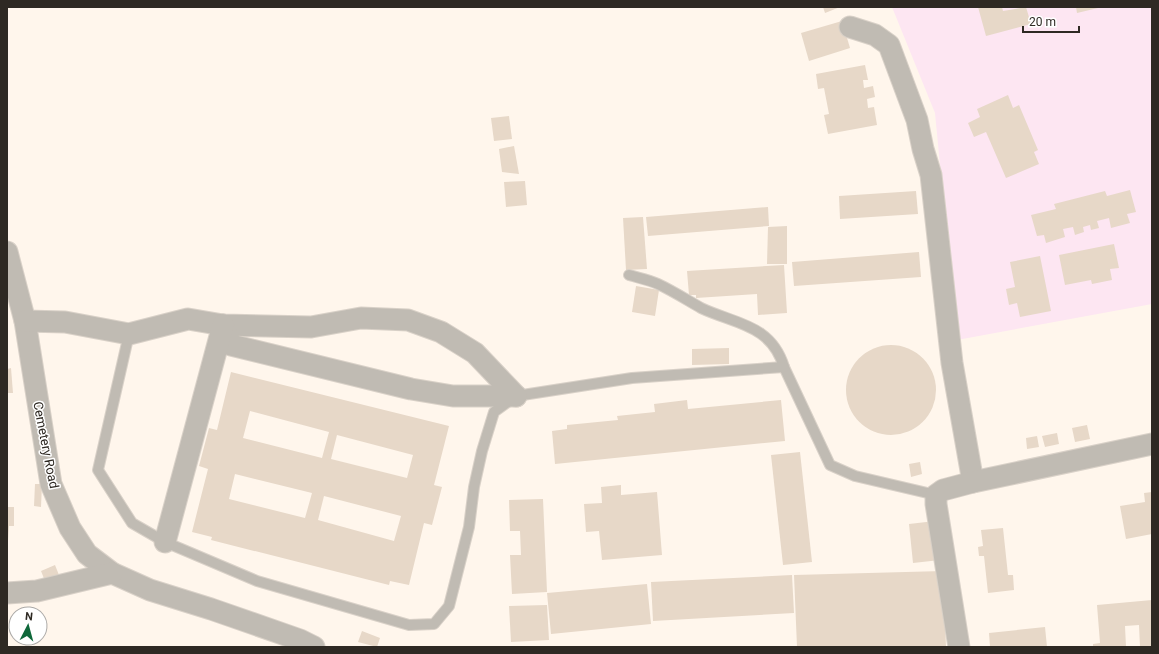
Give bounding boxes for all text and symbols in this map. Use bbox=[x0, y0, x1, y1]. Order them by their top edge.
scale bar bbox=[1023, 8, 1079, 34]
text: 20 m bbox=[1029, 15, 1056, 29]
street label: Cemetery Road bbox=[30, 400, 62, 490]
north arrow bbox=[8, 606, 48, 646]
text: N bbox=[24, 610, 34, 623]

